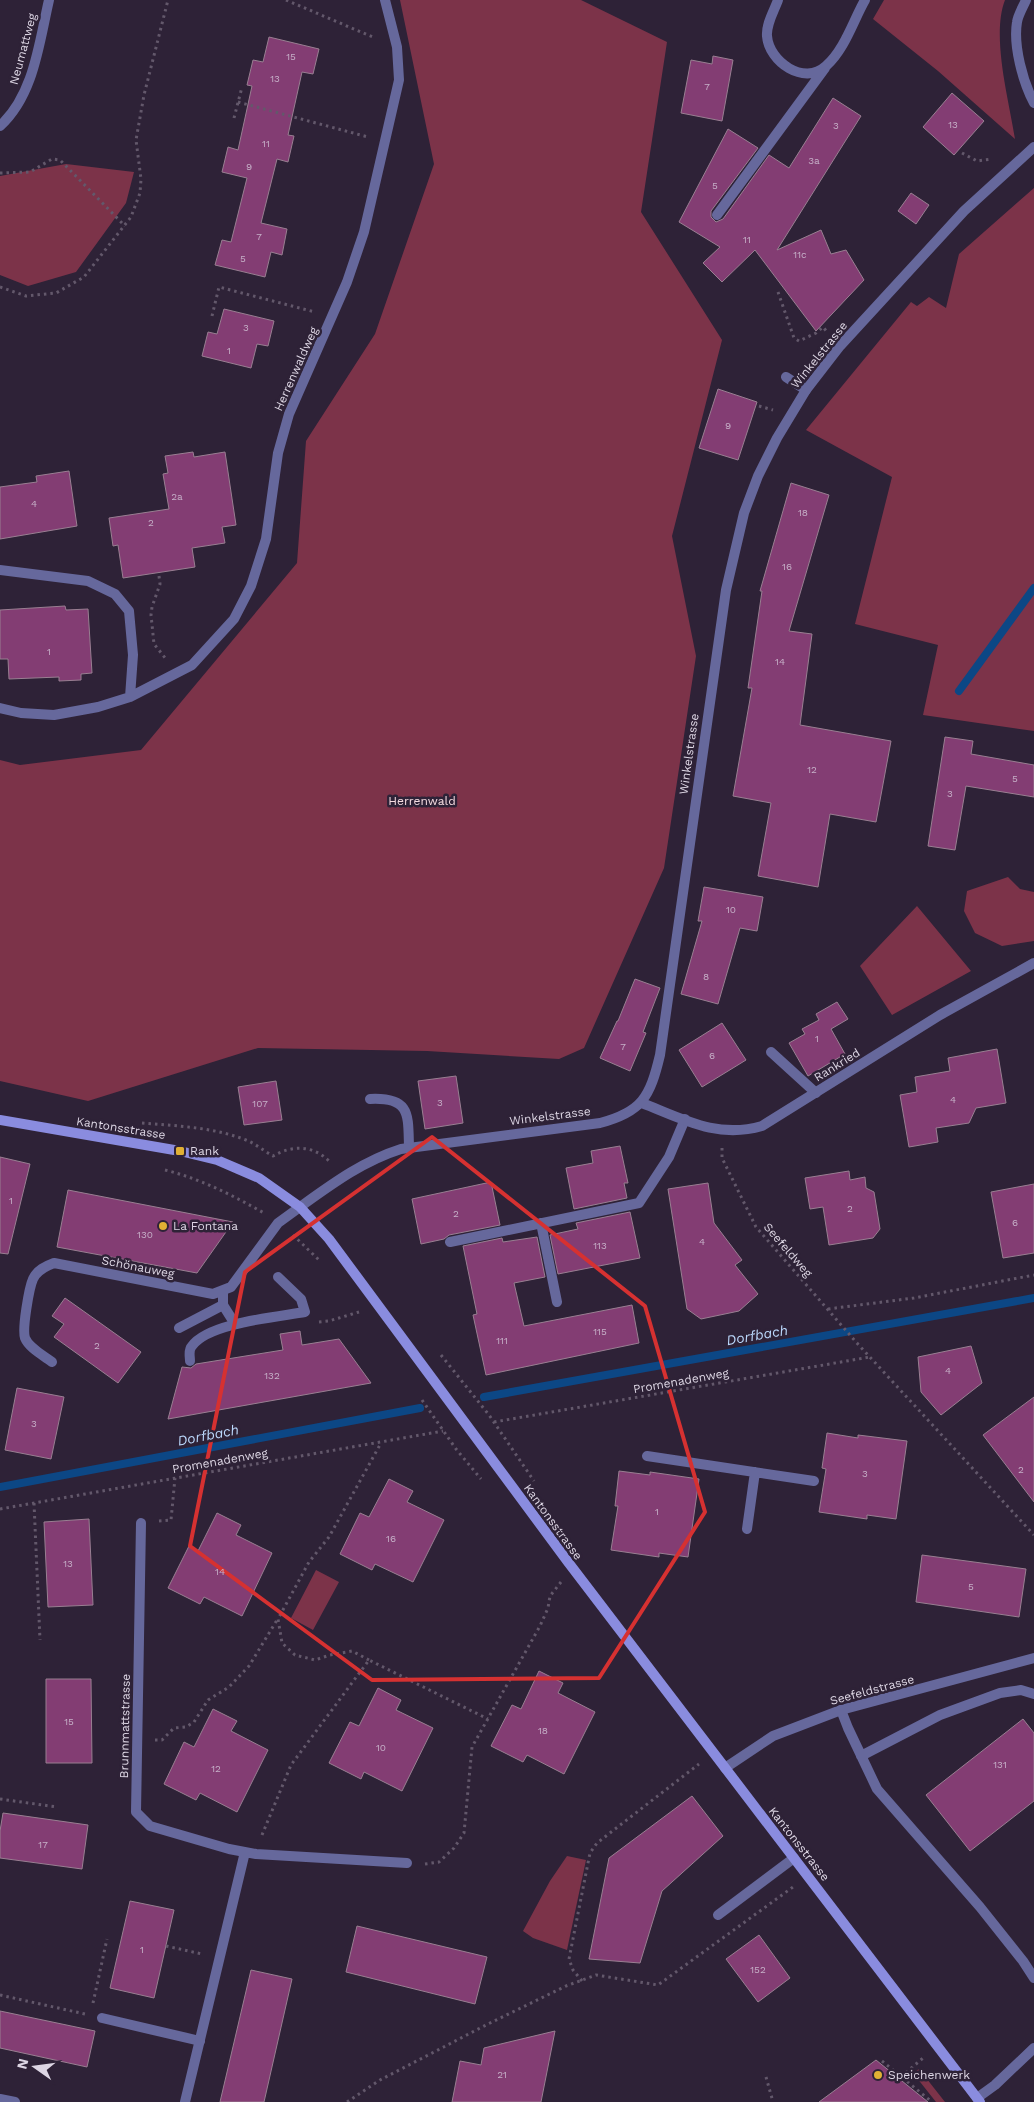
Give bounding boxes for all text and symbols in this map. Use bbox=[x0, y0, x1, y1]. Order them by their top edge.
street label: Neumattweg bbox=[7, 11, 39, 86]
house number: 15 bbox=[286, 51, 296, 62]
house number: 13 bbox=[270, 73, 280, 84]
house number: 7 bbox=[704, 81, 710, 92]
house number: 13 bbox=[948, 119, 958, 130]
house number: 3 bbox=[833, 120, 839, 131]
house number: 11 bbox=[262, 138, 270, 149]
house number: 3a bbox=[808, 155, 820, 166]
house number: 9 bbox=[246, 161, 252, 172]
house number: 5 bbox=[712, 180, 718, 191]
house number: 7 bbox=[256, 231, 262, 242]
house number: 11 bbox=[743, 234, 751, 245]
house number: 11c bbox=[793, 249, 807, 260]
house number: 5 bbox=[240, 253, 246, 264]
street label: Winkelstrasse bbox=[788, 319, 850, 391]
house number: 3 bbox=[243, 322, 249, 333]
street label: Herrenwaldweg bbox=[271, 324, 321, 413]
house number: 1 bbox=[227, 345, 231, 356]
house number: 9 bbox=[725, 420, 731, 431]
house number: 2a bbox=[171, 491, 183, 502]
house number: 4 bbox=[31, 498, 37, 509]
house number: 18 bbox=[798, 507, 808, 518]
house number: 2 bbox=[148, 517, 154, 528]
house number: 16 bbox=[782, 561, 792, 572]
house number: 1 bbox=[47, 646, 51, 657]
house number: 14 bbox=[775, 656, 785, 667]
street label: Winkelstrasse bbox=[676, 712, 702, 795]
house number: 12 bbox=[807, 764, 817, 775]
house number: 5 bbox=[1012, 773, 1018, 784]
house number: 3 bbox=[947, 788, 953, 799]
park label: Herrenwald bbox=[388, 794, 456, 808]
house number: 10 bbox=[726, 904, 736, 915]
house number: 8 bbox=[703, 971, 709, 982]
house number: 1 bbox=[815, 1033, 819, 1044]
house number: 7 bbox=[620, 1041, 626, 1052]
street label: Rankried bbox=[811, 1045, 863, 1085]
house number: 6 bbox=[709, 1050, 715, 1061]
house number: 4 bbox=[950, 1094, 956, 1105]
house number: 3 bbox=[437, 1097, 443, 1108]
house number: 107 bbox=[252, 1098, 268, 1109]
street label: Winkelstrasse bbox=[509, 1104, 592, 1128]
street label: Kantonsstrasse bbox=[75, 1114, 167, 1142]
place label: Rank bbox=[190, 1144, 219, 1158]
marker: Rank bbox=[174, 1145, 186, 1157]
house number: 1 bbox=[9, 1195, 13, 1206]
house number: 2 bbox=[847, 1203, 853, 1214]
house number: 2 bbox=[453, 1208, 459, 1219]
house number: 6 bbox=[1012, 1217, 1018, 1228]
place label: La Fontana bbox=[173, 1219, 238, 1233]
marker: La Fontana bbox=[157, 1220, 169, 1232]
street label: Seefeldweg bbox=[761, 1220, 816, 1280]
house number: 130 bbox=[137, 1229, 153, 1240]
house number: 4 bbox=[699, 1236, 705, 1247]
house number: 113 bbox=[593, 1240, 607, 1251]
street label: Schönauweg bbox=[100, 1253, 176, 1281]
water label: Dorfbach bbox=[725, 1322, 789, 1348]
house number: 115 bbox=[593, 1326, 607, 1337]
house number: 111 bbox=[496, 1335, 508, 1346]
house number: 2 bbox=[94, 1340, 100, 1351]
house number: 4 bbox=[945, 1365, 951, 1376]
street label: Promenadenweg bbox=[632, 1366, 730, 1396]
house number: 132 bbox=[264, 1370, 280, 1381]
house number: 3 bbox=[31, 1418, 37, 1429]
water label: Dorfbach bbox=[176, 1421, 240, 1449]
street label: Promenadenweg bbox=[171, 1446, 269, 1476]
house number: 2 bbox=[1018, 1464, 1024, 1475]
house number: 3 bbox=[862, 1468, 868, 1479]
street label: Kantonsstrasse bbox=[521, 1481, 585, 1563]
house number: 1 bbox=[655, 1506, 659, 1517]
house number: 16 bbox=[386, 1533, 396, 1544]
house number: 13 bbox=[63, 1558, 73, 1569]
house number: 14 bbox=[215, 1566, 225, 1577]
house number: 5 bbox=[968, 1581, 974, 1592]
street label: Seefeldstrasse bbox=[828, 1672, 916, 1708]
street label: Brunnmattstrasse bbox=[117, 1673, 133, 1778]
house number: 15 bbox=[64, 1716, 74, 1727]
house number: 18 bbox=[538, 1725, 548, 1736]
house number: 10 bbox=[376, 1742, 386, 1753]
house number: 131 bbox=[993, 1759, 1007, 1770]
house number: 12 bbox=[211, 1763, 221, 1774]
street label: Kantonsstrasse bbox=[766, 1804, 832, 1884]
house number: 17 bbox=[38, 1839, 48, 1850]
house number: 1 bbox=[140, 1944, 144, 1955]
house number: 152 bbox=[750, 1964, 766, 1975]
north arrow bbox=[10, 2042, 60, 2092]
text: N bbox=[13, 2057, 31, 2071]
place label: Speichenwerk bbox=[888, 2068, 970, 2082]
house number: 21 bbox=[497, 2069, 507, 2080]
marker: Speichenwerk bbox=[872, 2069, 884, 2081]

